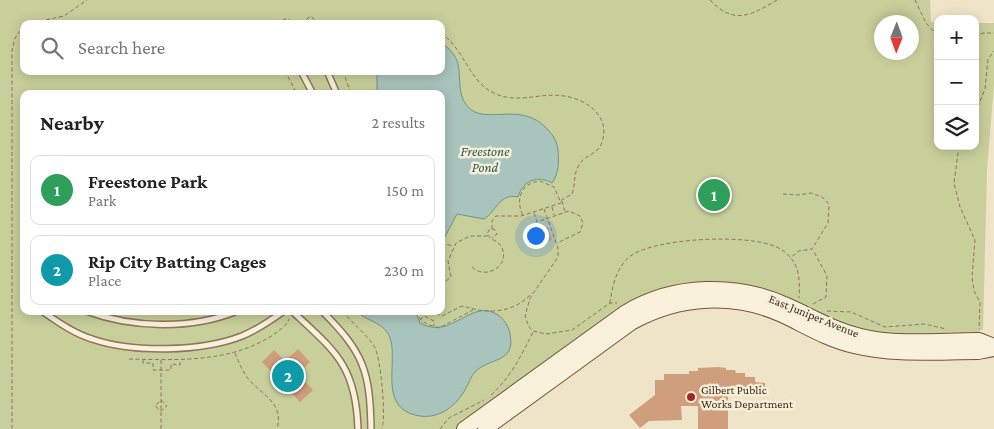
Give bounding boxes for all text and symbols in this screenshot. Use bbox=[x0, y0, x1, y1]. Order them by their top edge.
north arrow bbox=[874, 15, 919, 60]
map controls bbox=[934, 15, 979, 150]
button: + bbox=[934, 15, 979, 60]
search box bbox=[20, 20, 445, 75]
icon: search bbox=[38, 34, 66, 62]
text: Search here bbox=[78, 37, 165, 58]
button: − bbox=[934, 60, 979, 105]
button: layers bbox=[934, 105, 979, 150]
text: Nearby bbox=[40, 111, 104, 135]
text: 2 results bbox=[372, 114, 425, 131]
water label: Freestone Pond bbox=[461, 143, 510, 175]
text: Freestone Park bbox=[88, 171, 207, 192]
pin: 1 bbox=[698, 176, 730, 214]
text: 1 bbox=[54, 182, 60, 199]
text: 150 m bbox=[386, 182, 424, 199]
text: Park bbox=[88, 192, 116, 209]
your location bbox=[523, 223, 549, 249]
text: Rip City Batting Cages bbox=[88, 251, 266, 272]
text: 2 bbox=[53, 262, 61, 279]
text: 230 m bbox=[384, 262, 424, 279]
text: Place bbox=[88, 272, 121, 289]
street label: East Juniper Avenue bbox=[767, 292, 861, 340]
pin: 2 bbox=[272, 357, 304, 395]
place label: Gilbert Public Works Department bbox=[701, 383, 794, 411]
marker: Gilbert Public Works Department bbox=[685, 391, 697, 403]

